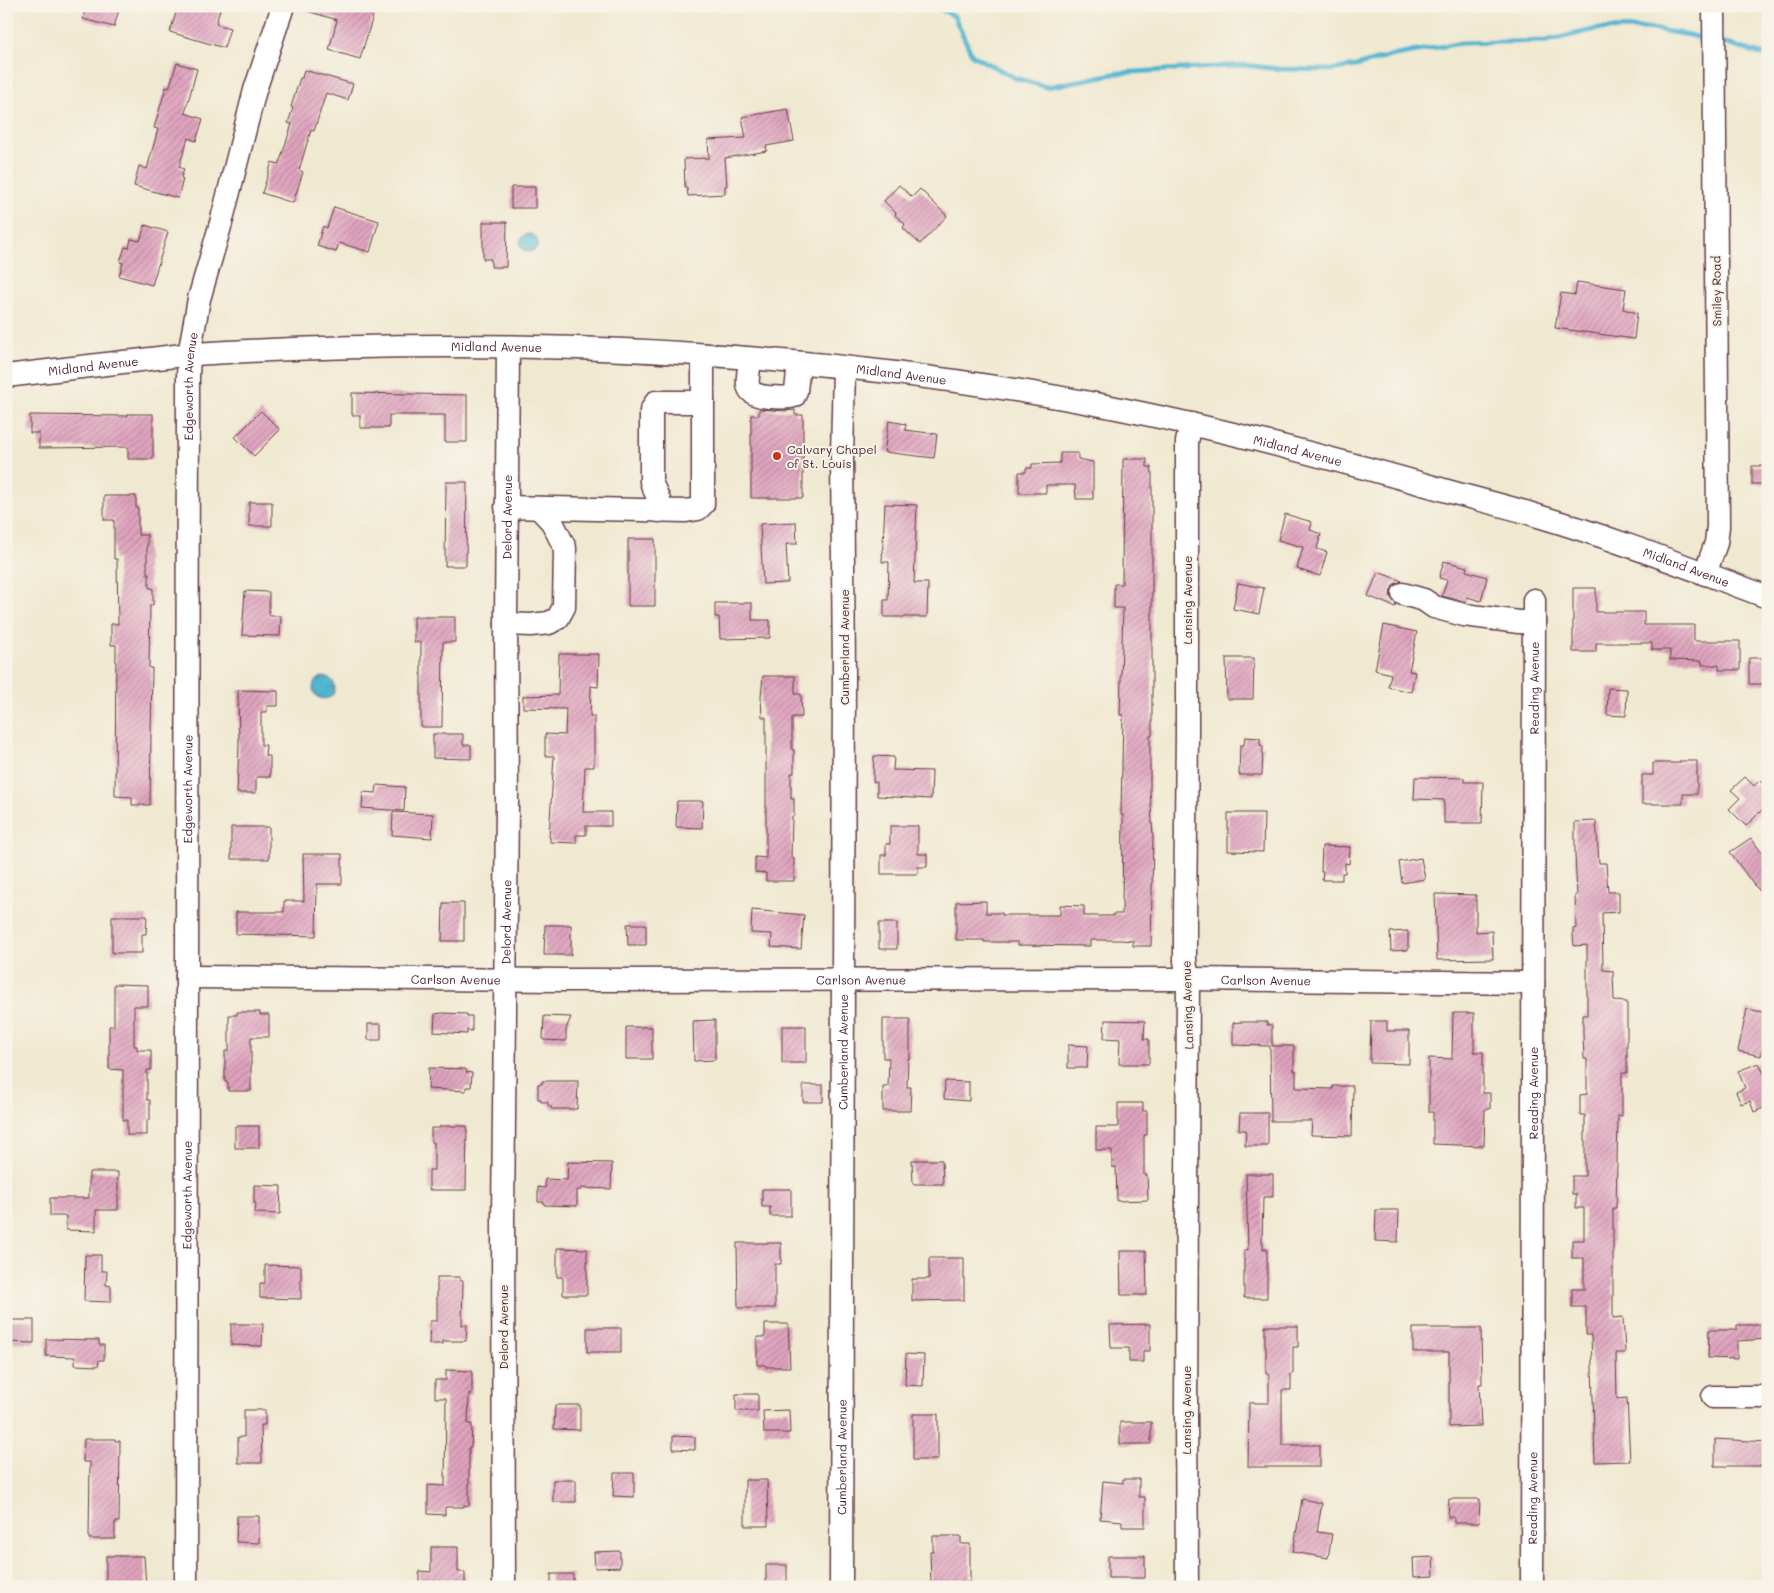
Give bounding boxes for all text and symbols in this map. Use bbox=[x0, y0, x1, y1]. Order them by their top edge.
street label: Smiley Road bbox=[1707, 255, 1725, 326]
street label: Edgeworth Avenue bbox=[180, 331, 201, 440]
street label: Midland Avenue bbox=[451, 338, 542, 355]
street label: Midland Avenue bbox=[47, 352, 139, 379]
street label: Midland Avenue bbox=[855, 360, 948, 388]
street label: Midland Avenue bbox=[1252, 431, 1344, 469]
place label: Calvary Chapel of St. Louis bbox=[787, 441, 877, 471]
marker: Calvary Chapel of St. Louis bbox=[771, 450, 783, 462]
street label: Delord Avenue bbox=[498, 475, 515, 560]
street label: Midland Avenue bbox=[1641, 543, 1732, 590]
street label: Lansing Avenue bbox=[1179, 556, 1195, 644]
street label: Cumberland Avenue bbox=[836, 589, 852, 705]
street label: Reading Avenue bbox=[1526, 642, 1542, 735]
street label: Edgeworth Avenue bbox=[179, 735, 195, 843]
street label: Delord Avenue bbox=[497, 879, 514, 965]
street label: Lansing Avenue bbox=[1177, 960, 1197, 1050]
street label: Carlson Avenue bbox=[411, 971, 501, 988]
street label: Carlson Avenue bbox=[816, 971, 906, 988]
street label: Carlson Avenue bbox=[1221, 971, 1311, 988]
street label: Cumberland Avenue bbox=[835, 994, 851, 1110]
street label: Reading Avenue bbox=[1525, 1047, 1541, 1140]
street label: Edgeworth Avenue bbox=[179, 1141, 195, 1249]
street label: Delord Avenue bbox=[495, 1285, 511, 1369]
street label: Lansing Avenue bbox=[1178, 1366, 1194, 1454]
street label: Cumberland Avenue bbox=[833, 1399, 850, 1515]
street label: Reading Avenue bbox=[1524, 1451, 1540, 1545]

